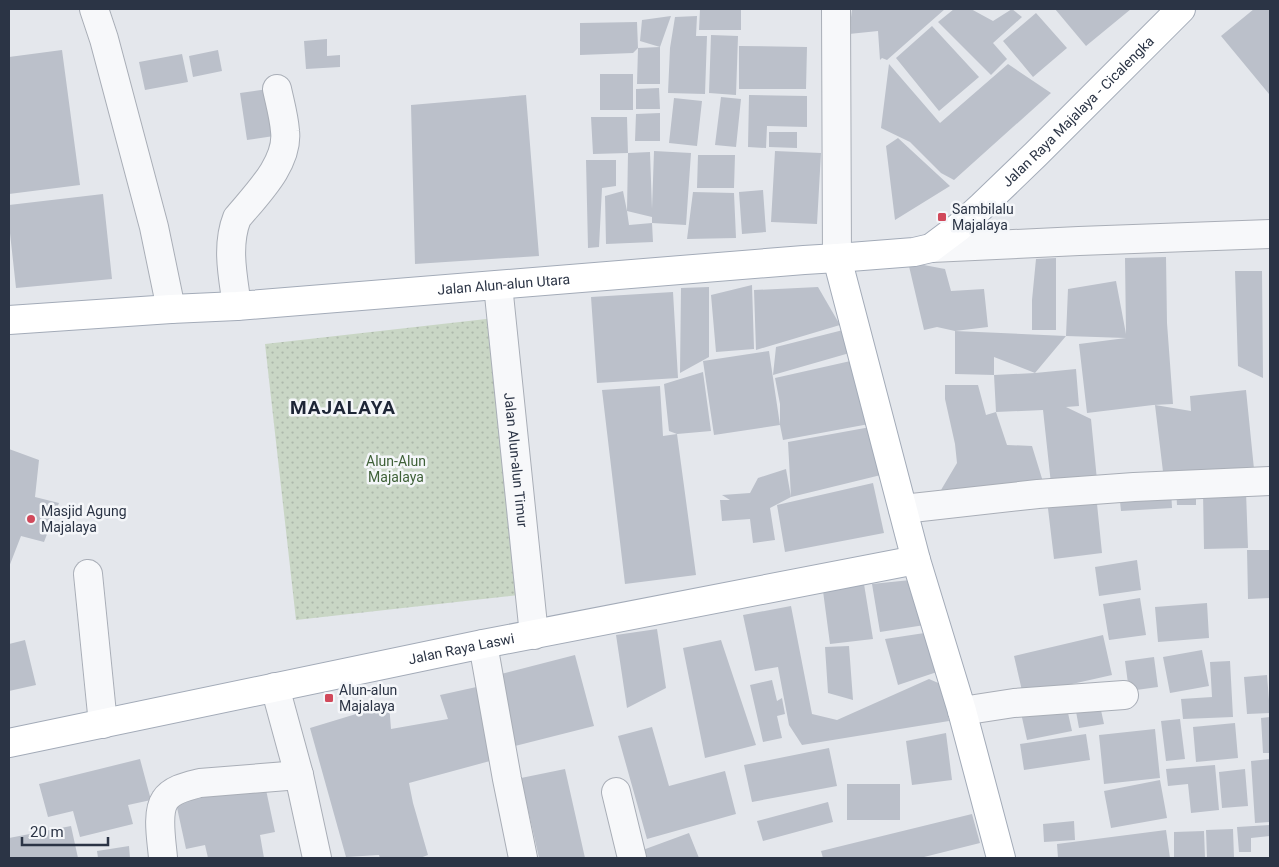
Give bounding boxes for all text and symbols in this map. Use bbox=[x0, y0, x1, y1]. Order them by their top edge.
street label: Jalan Raya Majalaya - Cicalengka bbox=[999, 33, 1157, 190]
place label: Sambilalu Majalaya bbox=[952, 201, 1014, 233]
marker: Sambilalu Majalaya bbox=[936, 211, 948, 223]
street label: Jalan Alun-alun Utara bbox=[437, 271, 571, 298]
street label: Jalan Alun-alun Timur bbox=[501, 392, 531, 529]
district label: MAJALAYA bbox=[290, 396, 396, 419]
park label: Alun-Alun Majalaya bbox=[366, 453, 426, 485]
place label: Masjid Agung Majalaya bbox=[41, 503, 127, 535]
marker: Masjid Agung Majalaya bbox=[25, 513, 37, 525]
street label: Jalan Raya Laswi bbox=[407, 630, 516, 667]
place label: Alun-alun Majalaya bbox=[339, 682, 397, 714]
marker: Alun-alun Majalaya bbox=[323, 692, 335, 704]
scale bar bbox=[22, 814, 109, 846]
text: 20 m bbox=[30, 823, 64, 841]

